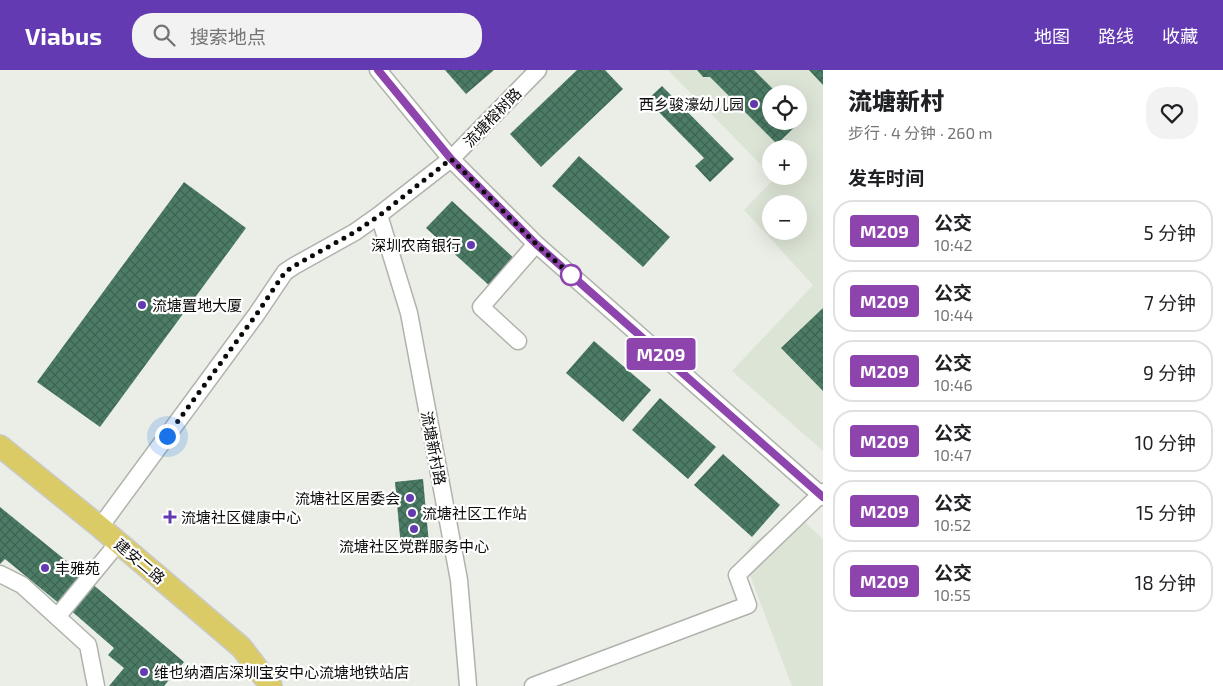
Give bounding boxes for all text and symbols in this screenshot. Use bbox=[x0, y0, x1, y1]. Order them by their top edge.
search box bbox=[132, 13, 482, 58]
text: Viabus bbox=[25, 21, 102, 50]
icon: search bbox=[150, 21, 178, 49]
text: 搜索地点 bbox=[190, 25, 266, 48]
text: 地图 bbox=[1034, 25, 1070, 47]
text: 路线 bbox=[1098, 25, 1134, 47]
text: 收藏 bbox=[1162, 25, 1198, 47]
street label: 流塘榕树路 bbox=[459, 84, 525, 150]
map controls bbox=[762, 85, 807, 240]
button: locate bbox=[762, 85, 807, 130]
text: 流塘新村 bbox=[848, 86, 944, 115]
button: heart bbox=[1146, 87, 1198, 139]
place label: 西乡骏濠幼儿园 bbox=[639, 95, 744, 113]
marker: 西乡骏濠幼儿园 bbox=[748, 98, 760, 110]
text: 步行 · 4 分钟 · 260 m bbox=[848, 123, 993, 142]
button: + bbox=[762, 140, 807, 185]
text: 发车时间 bbox=[848, 166, 924, 189]
button: − bbox=[762, 195, 807, 240]
text: 公交 bbox=[934, 211, 972, 234]
text: M209 bbox=[860, 220, 909, 242]
text: 5 分钟 bbox=[1144, 221, 1196, 244]
text: 10:42 bbox=[934, 235, 973, 254]
place label: 深圳农商银行 bbox=[371, 236, 461, 254]
marker: 深圳农商银行 bbox=[465, 239, 477, 251]
unlabelled marker bbox=[560, 264, 582, 286]
text: 公交 bbox=[934, 281, 972, 304]
text: M209 bbox=[860, 290, 909, 312]
text: 7 分钟 bbox=[1144, 291, 1196, 314]
place label: 流塘置地大厦 bbox=[152, 296, 242, 314]
marker: 流塘置地大厦 bbox=[136, 299, 148, 311]
text: 10:44 bbox=[934, 305, 973, 324]
line badge: M209 bbox=[626, 338, 696, 370]
text: M209 bbox=[637, 343, 685, 365]
text: 公交 bbox=[934, 351, 972, 374]
text: M209 bbox=[860, 360, 909, 382]
text: 9 分钟 bbox=[1143, 361, 1196, 384]
text: 10:46 bbox=[934, 375, 973, 394]
street label: 流塘新村路 bbox=[418, 409, 450, 487]
text: 公交 bbox=[934, 421, 972, 444]
your location bbox=[155, 424, 180, 449]
text: M209 bbox=[860, 430, 909, 452]
text: 10 分钟 bbox=[1135, 431, 1196, 454]
text: 10:47 bbox=[934, 445, 972, 464]
place label: 流塘社区居委会 bbox=[295, 489, 400, 507]
text: 公交 bbox=[934, 491, 972, 514]
marker: 流塘社区居委会 bbox=[404, 492, 416, 504]
text: M209 bbox=[860, 500, 909, 522]
text: 15 分钟 bbox=[1136, 501, 1196, 524]
place label: 流塘社区工作站 bbox=[422, 504, 527, 522]
marker: 流塘社区工作站 bbox=[406, 507, 418, 519]
place label: 流塘社区健康中心 bbox=[181, 508, 301, 526]
marker: 流塘社区健康中心 bbox=[163, 510, 177, 524]
text: 10:52 bbox=[934, 515, 971, 534]
marker: 流塘社区党群服务中心 bbox=[408, 523, 420, 535]
street label: 建安二路 bbox=[111, 535, 169, 587]
place label: 流塘社区党群服务中心 bbox=[339, 537, 489, 555]
place label: 丰雅苑 bbox=[55, 559, 100, 577]
text: 公交 bbox=[934, 561, 972, 584]
marker: 丰雅苑 bbox=[39, 562, 51, 574]
text: M209 bbox=[860, 570, 909, 592]
text: 18 分钟 bbox=[1135, 571, 1196, 594]
text: 10:55 bbox=[934, 585, 971, 604]
place label: 维也纳酒店深圳宝安中心流塘地铁站店 bbox=[154, 663, 409, 681]
marker: 维也纳酒店深圳宝安中心流塘地铁站店 bbox=[138, 666, 150, 678]

